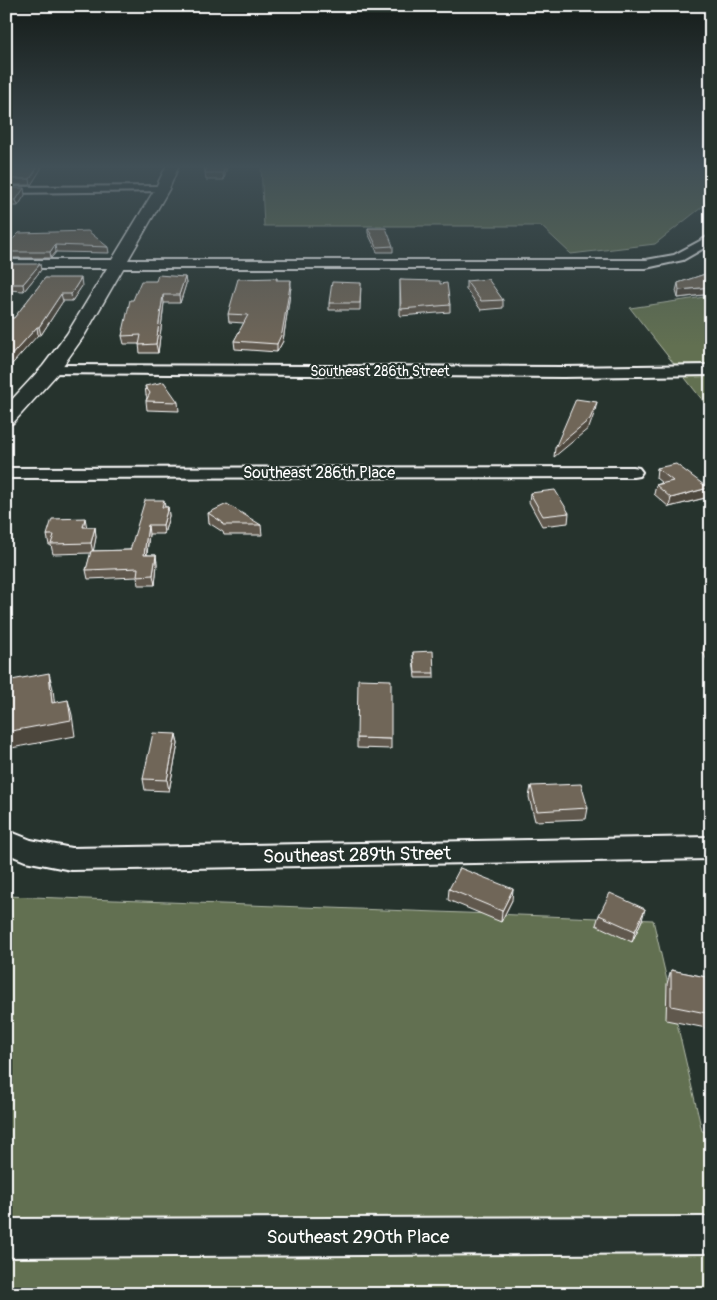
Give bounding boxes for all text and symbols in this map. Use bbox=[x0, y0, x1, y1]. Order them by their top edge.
street label: Southeast 286th Street bbox=[310, 363, 450, 380]
street label: Southeast 286th Place bbox=[243, 463, 395, 483]
street label: Southeast 289th Street bbox=[263, 841, 452, 869]
street label: Southeast 290th Place bbox=[267, 1225, 450, 1249]

